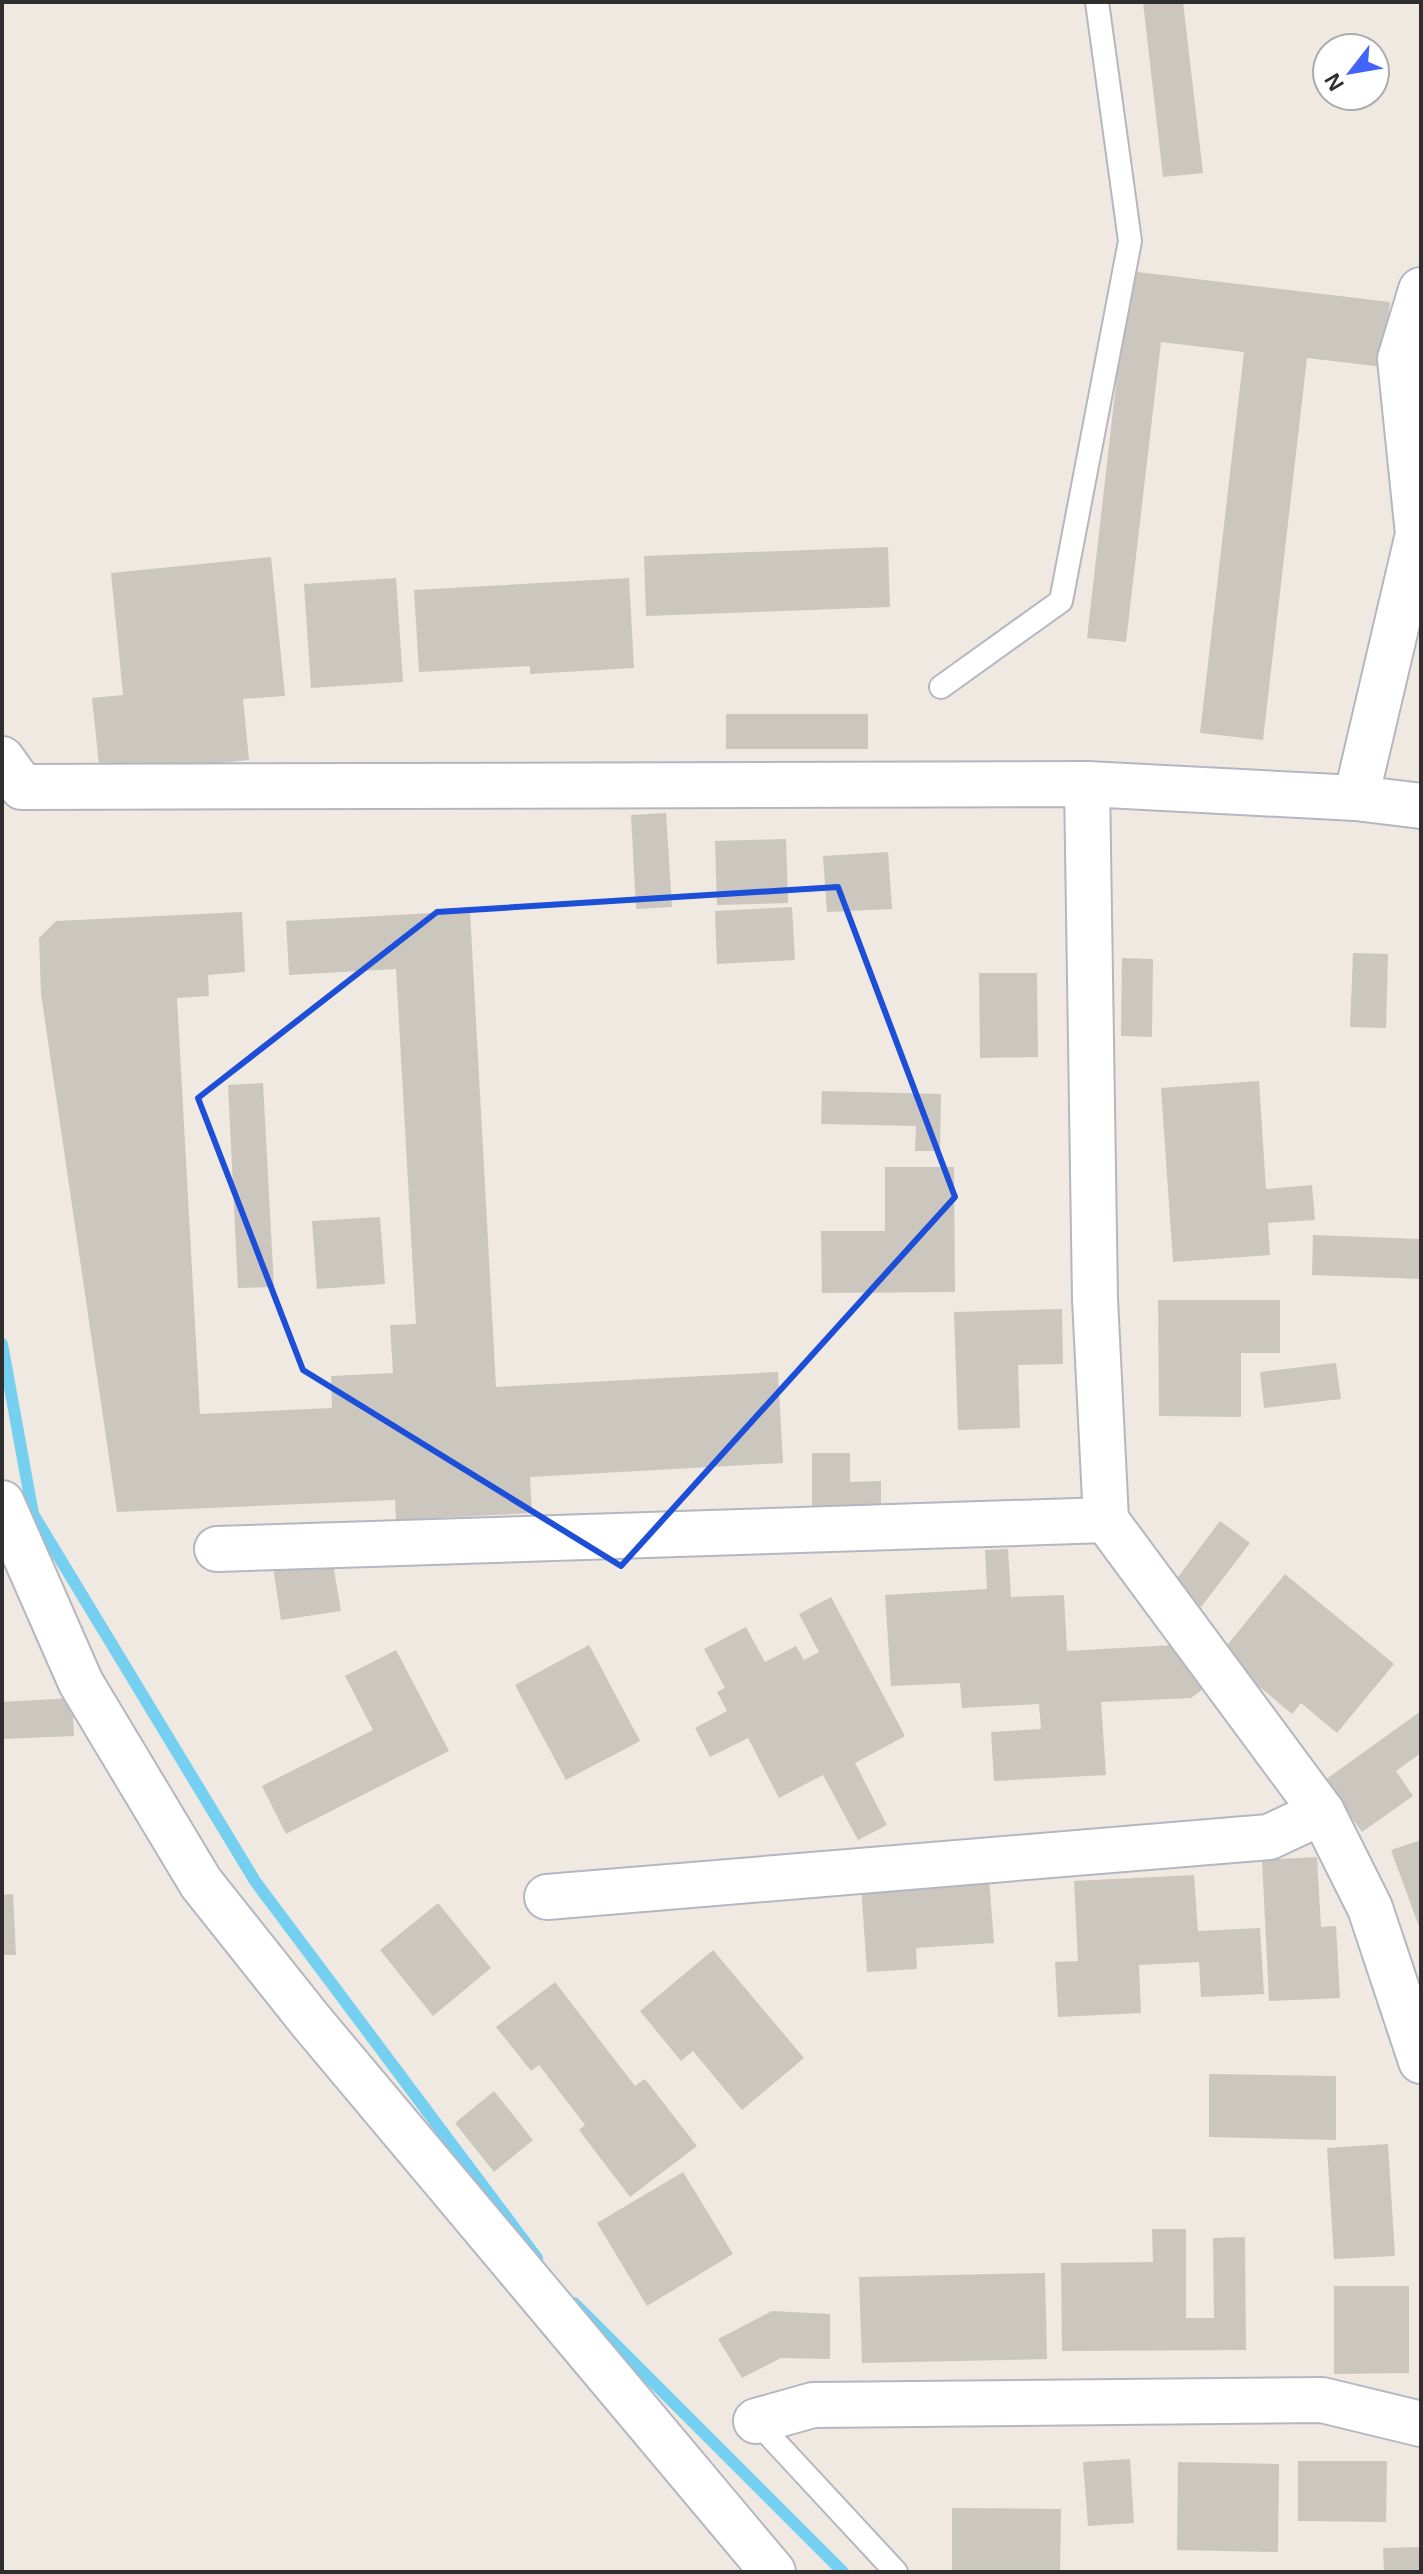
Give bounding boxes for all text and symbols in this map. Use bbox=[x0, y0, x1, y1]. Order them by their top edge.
north arrow bbox=[1311, 32, 1391, 112]
text: N bbox=[1319, 69, 1349, 95]

